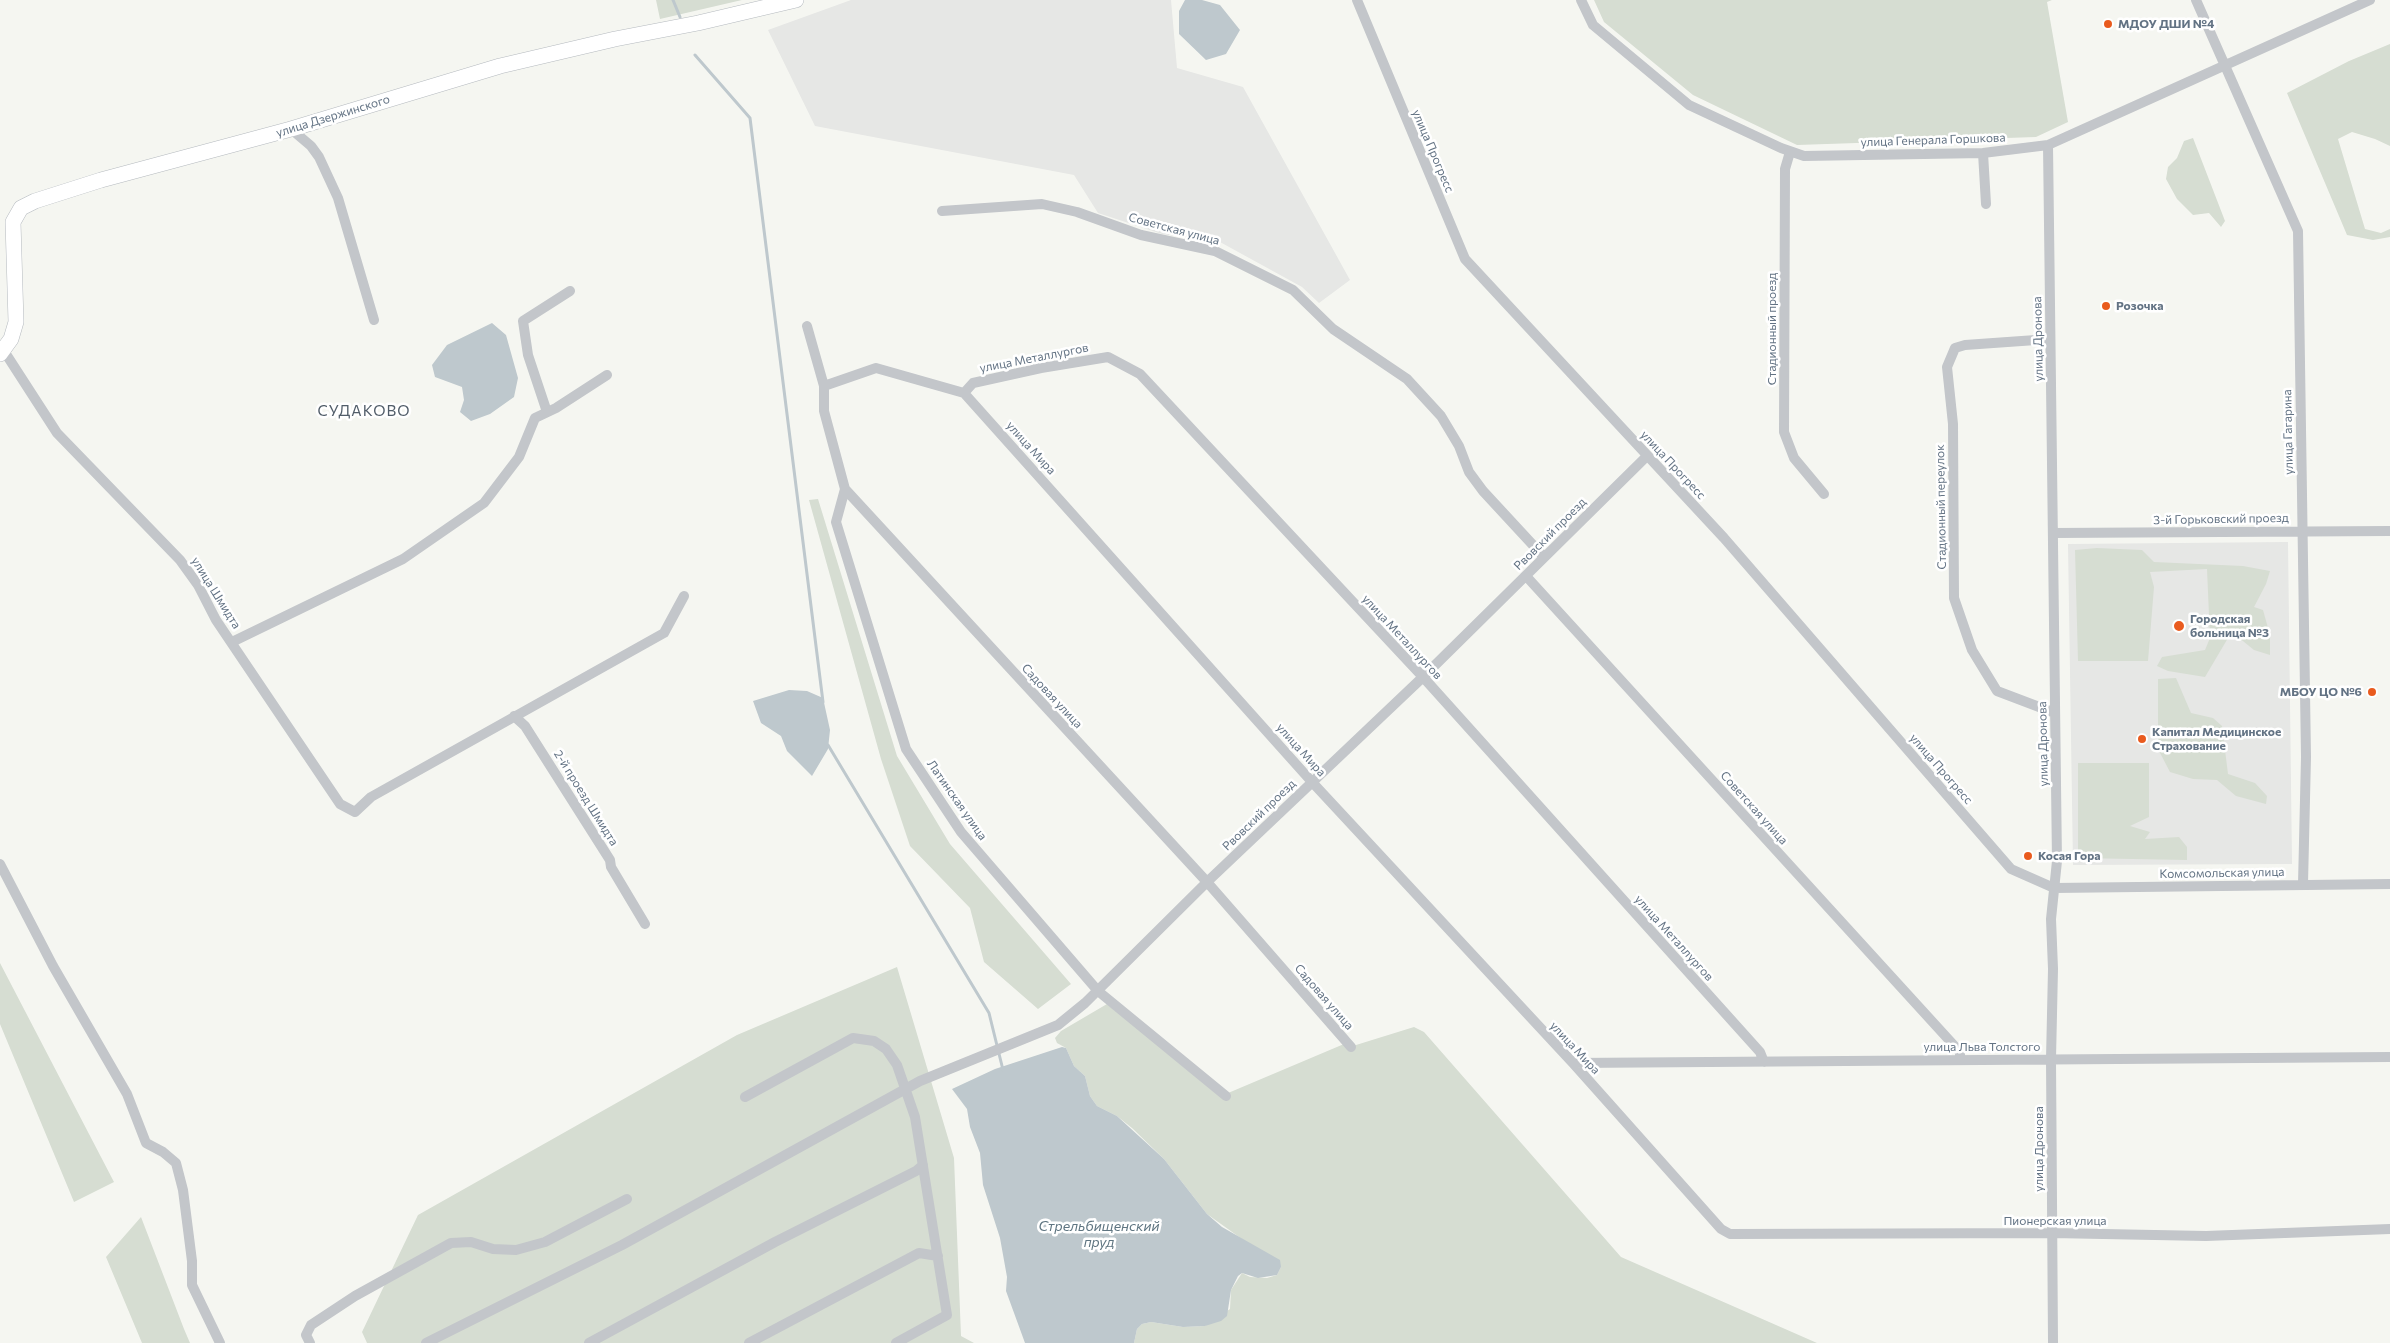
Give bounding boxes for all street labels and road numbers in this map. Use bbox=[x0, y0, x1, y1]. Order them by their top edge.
street label: улица Дзержинского bbox=[274, 92, 392, 140]
street label: улица Прогресс bbox=[1409, 107, 1457, 195]
street label: улица Генерала Горшкова bbox=[1860, 130, 2006, 150]
street label: Советская улица bbox=[1127, 210, 1221, 248]
street label: Стадионный проезд bbox=[1765, 273, 1779, 385]
street label: улица Дронова bbox=[2030, 296, 2046, 382]
street label: улица Металлургов bbox=[978, 340, 1090, 376]
street label: улица Гагарина bbox=[2280, 389, 2296, 475]
street label: улица Мира bbox=[1003, 418, 1059, 478]
street label: улица Прогресс bbox=[1637, 428, 1709, 502]
street label: Стадионный переулок bbox=[1933, 444, 1949, 570]
street label: Рвовский проезд bbox=[1511, 495, 1589, 573]
street label: 3-й Горьковский проезд bbox=[2153, 511, 2289, 527]
street label: улица Шмидта bbox=[188, 554, 244, 632]
street label: улица Металлургов bbox=[1359, 592, 1445, 682]
street label: Садовая улица bbox=[1019, 661, 1085, 731]
street label: улица Дронова bbox=[2035, 701, 2051, 787]
street label: улица Мира bbox=[1273, 720, 1329, 780]
street label: улица Прогресс bbox=[1906, 731, 1976, 807]
street label: 2-й проезд Шмидта bbox=[551, 747, 621, 849]
street label: Латинская улица bbox=[924, 757, 990, 843]
street label: Советская улица bbox=[1717, 768, 1791, 848]
street label: Рвовский проезд bbox=[1219, 776, 1299, 854]
street label: Комсомольская улица bbox=[2159, 865, 2285, 881]
street label: улица Металлургов bbox=[1632, 892, 1716, 984]
street label: Садовая улица bbox=[1291, 961, 1357, 1033]
street label: улица Мира bbox=[1547, 1019, 1603, 1077]
street label: улица Льва Толстого bbox=[1924, 1040, 2040, 1054]
street label: улица Дронова bbox=[2032, 1106, 2046, 1192]
street label: Пионерская улица bbox=[2003, 1214, 2107, 1228]

